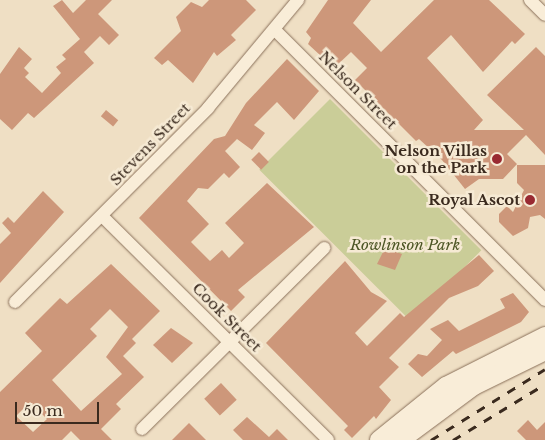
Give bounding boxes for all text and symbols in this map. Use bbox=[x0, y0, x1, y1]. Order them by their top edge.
street label: Nelson Street bbox=[315, 47, 401, 133]
street label: Stevens Street bbox=[106, 99, 194, 189]
place label: Nelson Villas on the Park bbox=[384, 141, 487, 176]
marker: Nelson Villas on the Park bbox=[491, 153, 503, 165]
place label: Royal Ascot bbox=[428, 191, 520, 209]
marker: Royal Ascot bbox=[524, 194, 536, 206]
park label: Rowlinson Park bbox=[350, 236, 460, 254]
street label: Cook Street bbox=[189, 279, 265, 355]
scale bar bbox=[18, 392, 101, 424]
text: 50 m bbox=[23, 401, 63, 420]

